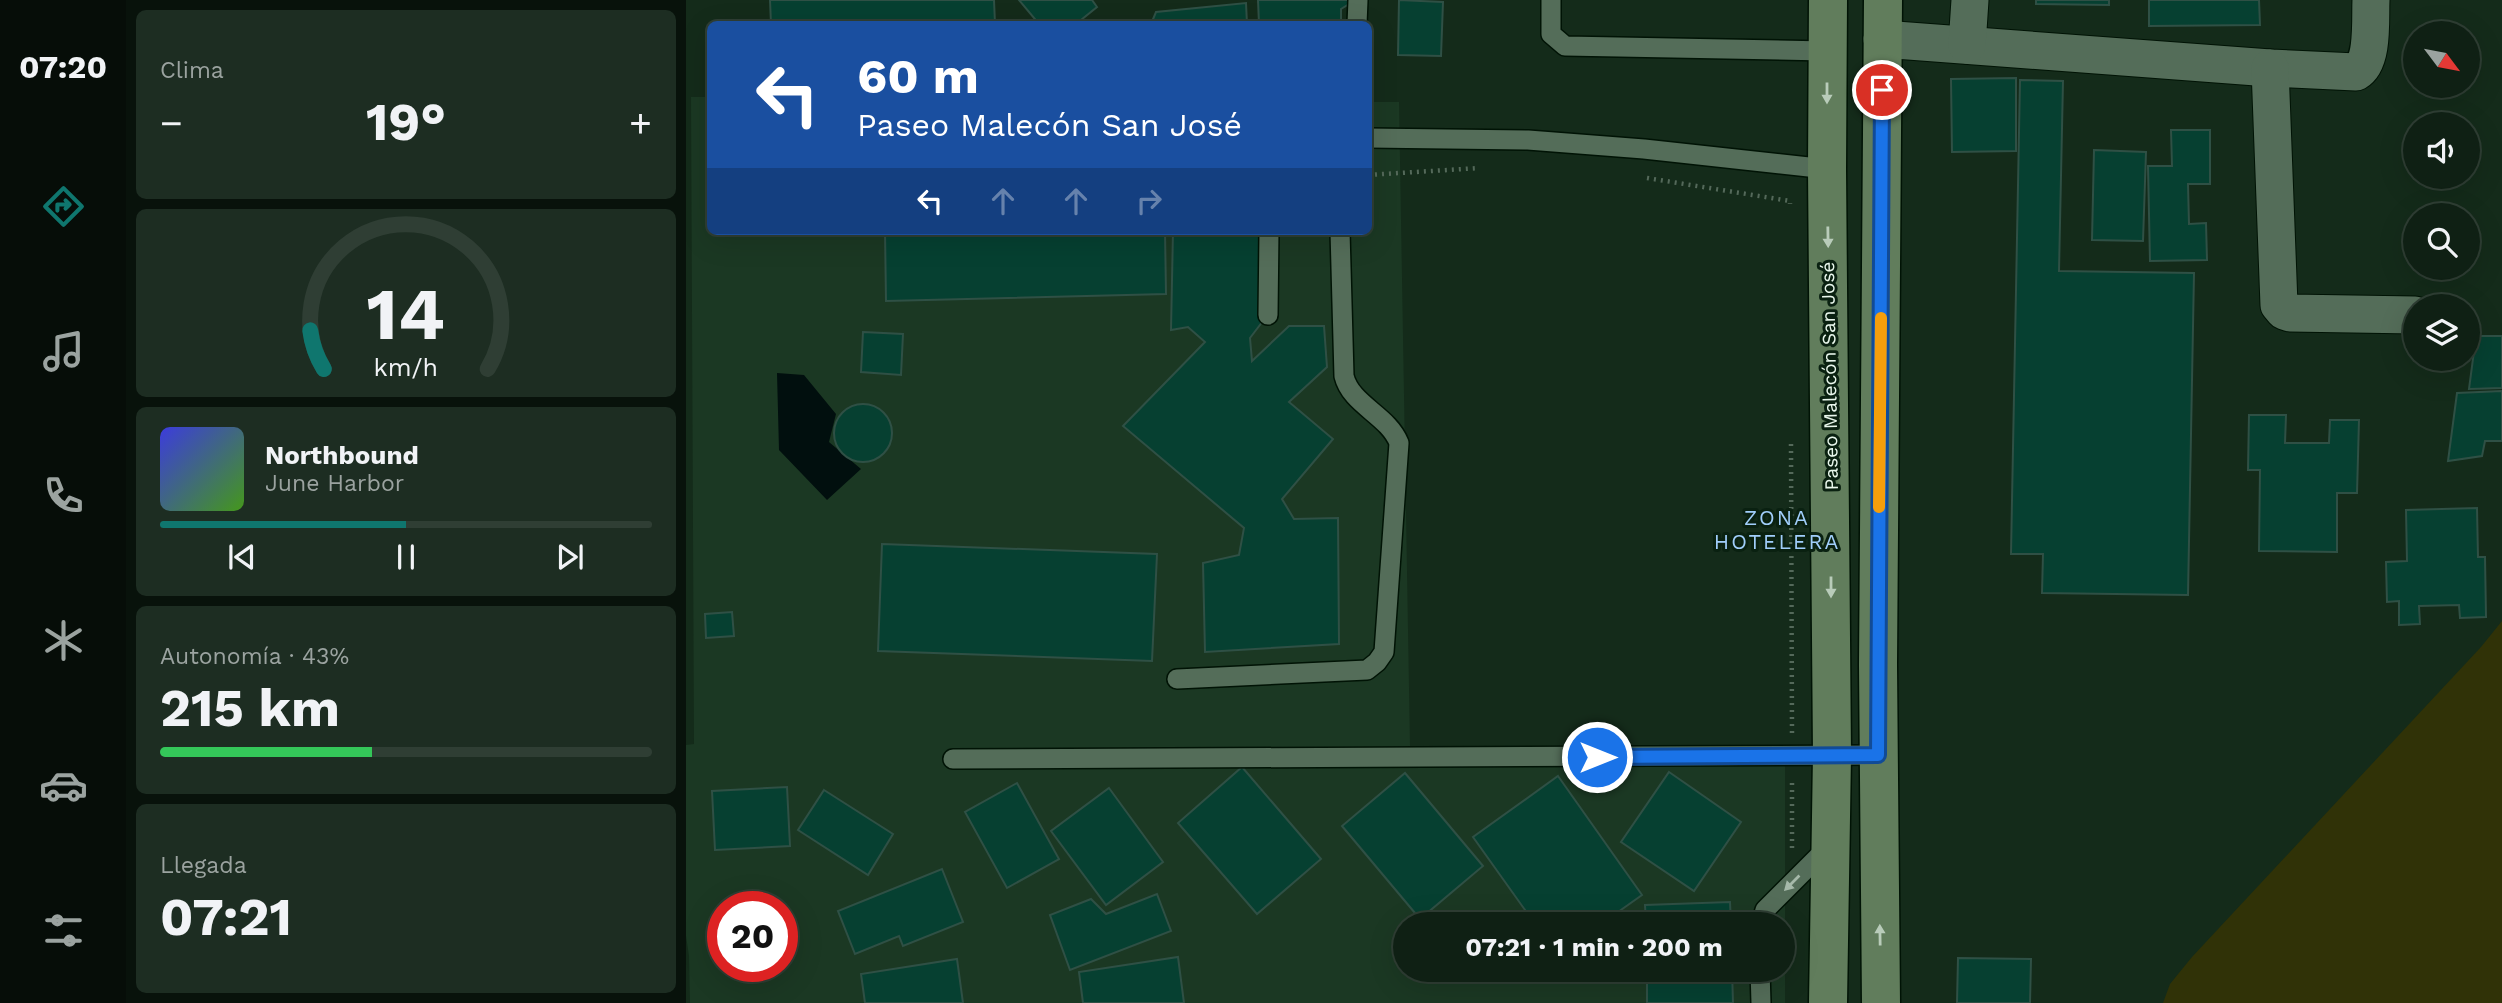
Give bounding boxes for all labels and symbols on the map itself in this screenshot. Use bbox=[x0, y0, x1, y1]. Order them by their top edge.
north arrow bbox=[2403, 21, 2480, 98]
pin bbox=[1852, 60, 1912, 120]
one-way arrow bbox=[1821, 82, 1832, 104]
one-way arrow bbox=[1822, 226, 1833, 248]
street label: Paseo Malecón San José bbox=[1816, 261, 1843, 490]
district label: ZONA HOTELERA bbox=[1714, 505, 1840, 554]
one-way arrow bbox=[1825, 576, 1837, 598]
position arrow bbox=[1560, 720, 1634, 794]
one-way arrow bbox=[1785, 874, 1801, 891]
speed limit sign: 20 bbox=[707, 891, 798, 982]
one-way arrow bbox=[1874, 924, 1886, 946]

